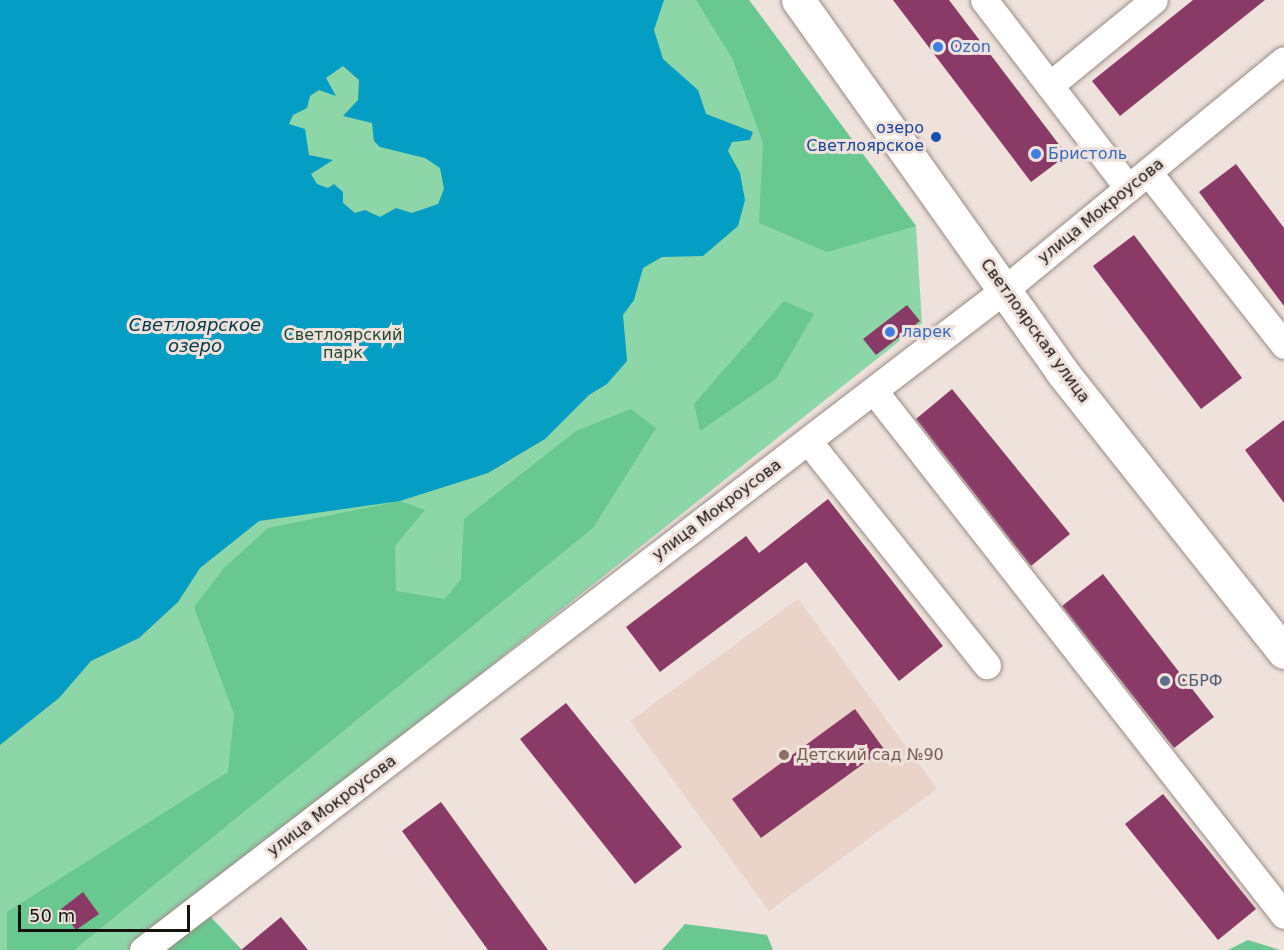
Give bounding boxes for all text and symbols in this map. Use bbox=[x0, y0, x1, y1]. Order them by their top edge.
place label: Ozon bbox=[950, 37, 991, 57]
marker: Ozon bbox=[931, 40, 945, 54]
place label: озеро Светлоярское bbox=[806, 118, 924, 156]
marker: озеро Светлоярское bbox=[929, 130, 943, 144]
place label: Бристоль bbox=[1048, 144, 1127, 164]
marker: Бристоль bbox=[1029, 147, 1043, 161]
street label: улица Мокроусова bbox=[1034, 154, 1168, 268]
street label: Светлоярская улица bbox=[976, 255, 1094, 407]
water label: Светлоярское озеро bbox=[129, 315, 261, 358]
place label: ларек bbox=[902, 322, 952, 342]
park label: Светлоярский парк bbox=[284, 325, 402, 363]
marker: ларек bbox=[883, 325, 897, 339]
street label: улица Мокроусова bbox=[649, 455, 785, 565]
place label: СБРФ bbox=[1177, 671, 1223, 691]
marker: СБРФ bbox=[1158, 674, 1172, 688]
place label: Детский сад №90 bbox=[796, 745, 944, 765]
marker: Детский сад №90 bbox=[777, 748, 791, 762]
street label: улица Мокроусова bbox=[264, 751, 400, 861]
scale bar bbox=[21, 893, 194, 931]
text: 50 m bbox=[29, 905, 75, 926]

